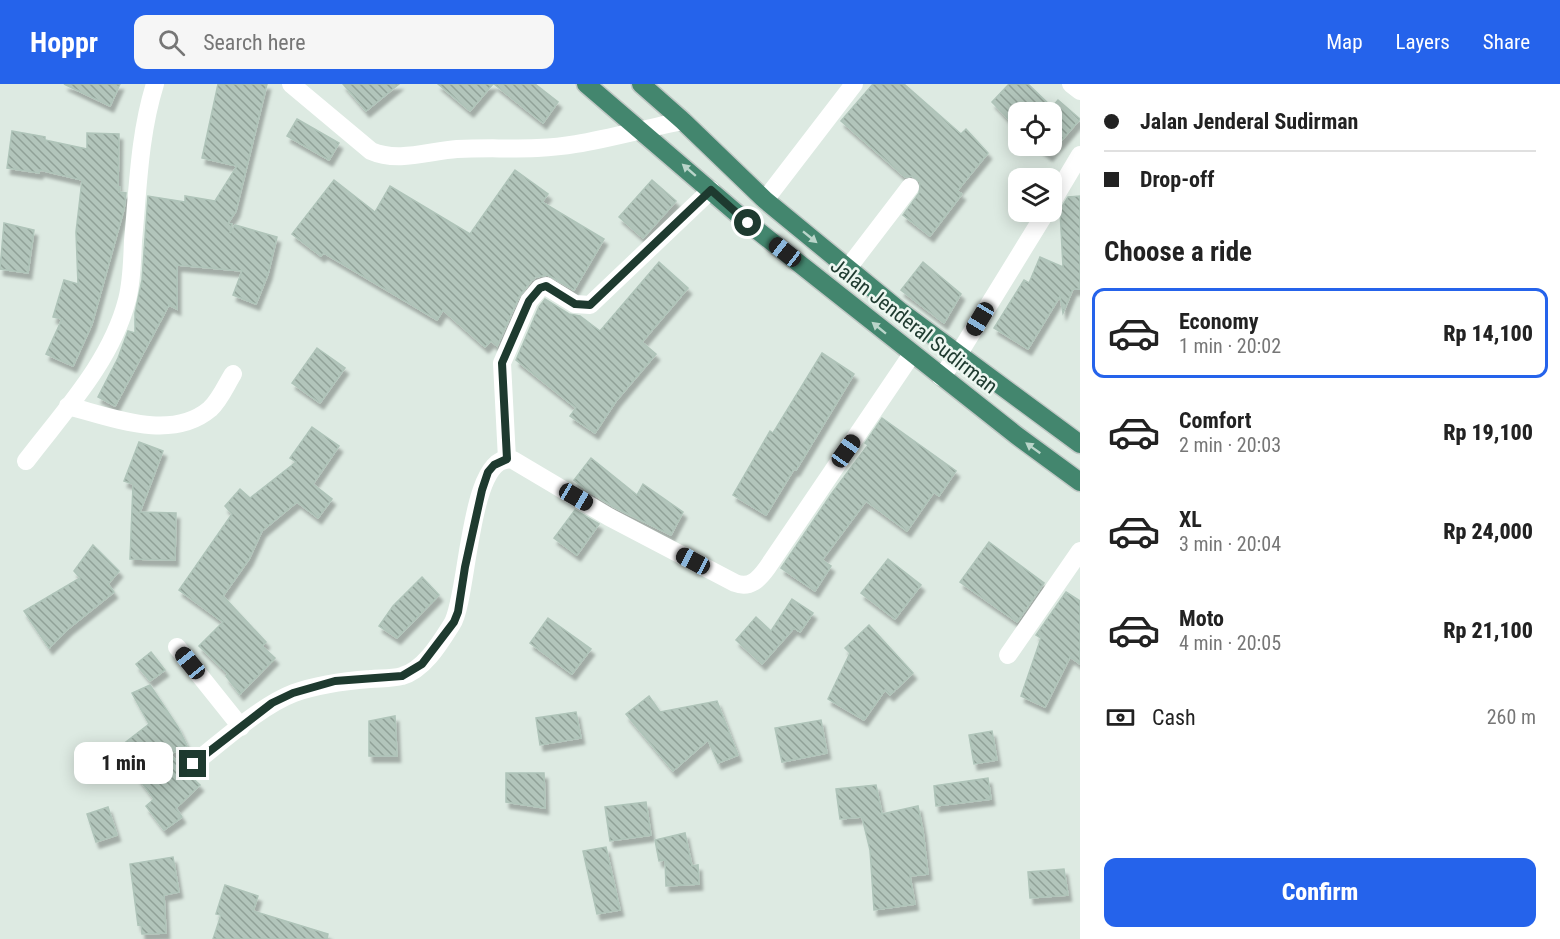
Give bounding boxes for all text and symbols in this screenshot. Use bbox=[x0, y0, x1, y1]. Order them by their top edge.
search box bbox=[134, 15, 554, 69]
text: Hoppr bbox=[30, 26, 98, 59]
icon: search bbox=[155, 26, 188, 59]
text: Search here bbox=[203, 30, 305, 55]
text: Map bbox=[1326, 30, 1363, 54]
text: Layers bbox=[1396, 30, 1450, 54]
text: Share bbox=[1483, 30, 1530, 54]
map controls bbox=[1008, 102, 1062, 222]
button: locate bbox=[1008, 102, 1062, 156]
text: Jalan Jenderal Sudirman bbox=[1140, 109, 1358, 134]
one-way arrow bbox=[682, 164, 697, 177]
text: Drop-off bbox=[1140, 167, 1214, 192]
button: layers bbox=[1008, 168, 1062, 222]
route start bbox=[734, 209, 761, 236]
one-way arrow bbox=[802, 230, 817, 243]
car bbox=[765, 234, 805, 270]
text: Choose a ride bbox=[1104, 236, 1252, 268]
street label: Jalan Jenderal Sudirman bbox=[826, 253, 1002, 399]
car bbox=[963, 299, 997, 339]
icon: car bbox=[1107, 306, 1161, 360]
text: Economy bbox=[1179, 309, 1259, 334]
one-way arrow bbox=[871, 321, 887, 334]
text: Rp 14,100 bbox=[1443, 321, 1533, 346]
text: 1 min · 20:02 bbox=[1179, 334, 1281, 358]
icon: car bbox=[1107, 405, 1161, 459]
text: Comfort bbox=[1179, 408, 1252, 433]
text: Rp 19,100 bbox=[1443, 420, 1533, 445]
car bbox=[828, 431, 864, 471]
text: 2 min · 20:03 bbox=[1179, 433, 1281, 457]
one-way arrow bbox=[1025, 442, 1041, 454]
car bbox=[556, 480, 596, 514]
icon: car bbox=[1107, 504, 1161, 558]
text: XL bbox=[1179, 507, 1202, 532]
text: Rp 24,000 bbox=[1443, 519, 1533, 544]
text: 3 min · 20:04 bbox=[1179, 532, 1281, 556]
car bbox=[673, 545, 713, 577]
icon: car bbox=[1107, 603, 1161, 657]
text: Moto bbox=[1179, 606, 1224, 631]
text: Rp 21,100 bbox=[1443, 618, 1533, 643]
text: 4 min · 20:05 bbox=[1179, 631, 1281, 655]
car bbox=[172, 643, 208, 683]
icon: cash bbox=[1104, 701, 1137, 734]
text: Cash bbox=[1152, 705, 1196, 730]
text: 260 m bbox=[1487, 705, 1536, 729]
callout: 1 min bbox=[73, 743, 172, 785]
route end bbox=[179, 750, 206, 777]
text: 1 min bbox=[101, 751, 146, 775]
button: Confirm bbox=[1104, 858, 1536, 927]

